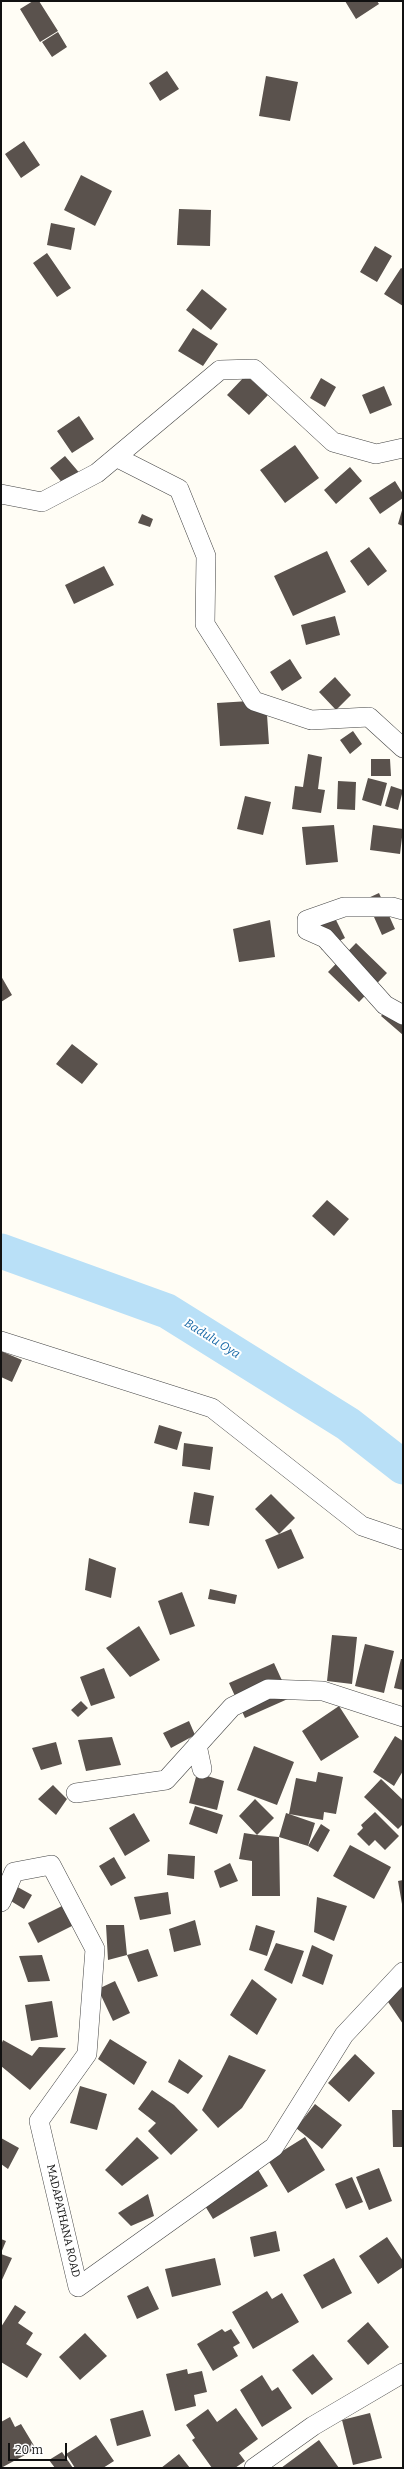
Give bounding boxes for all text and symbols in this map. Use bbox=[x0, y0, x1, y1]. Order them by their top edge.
water label: Badulu Oya bbox=[181, 1316, 243, 1362]
street label: MADAPATHANA ROAD bbox=[44, 2163, 82, 2279]
scale bar bbox=[10, 2435, 69, 2461]
text: 20 m bbox=[15, 2443, 43, 2457]

